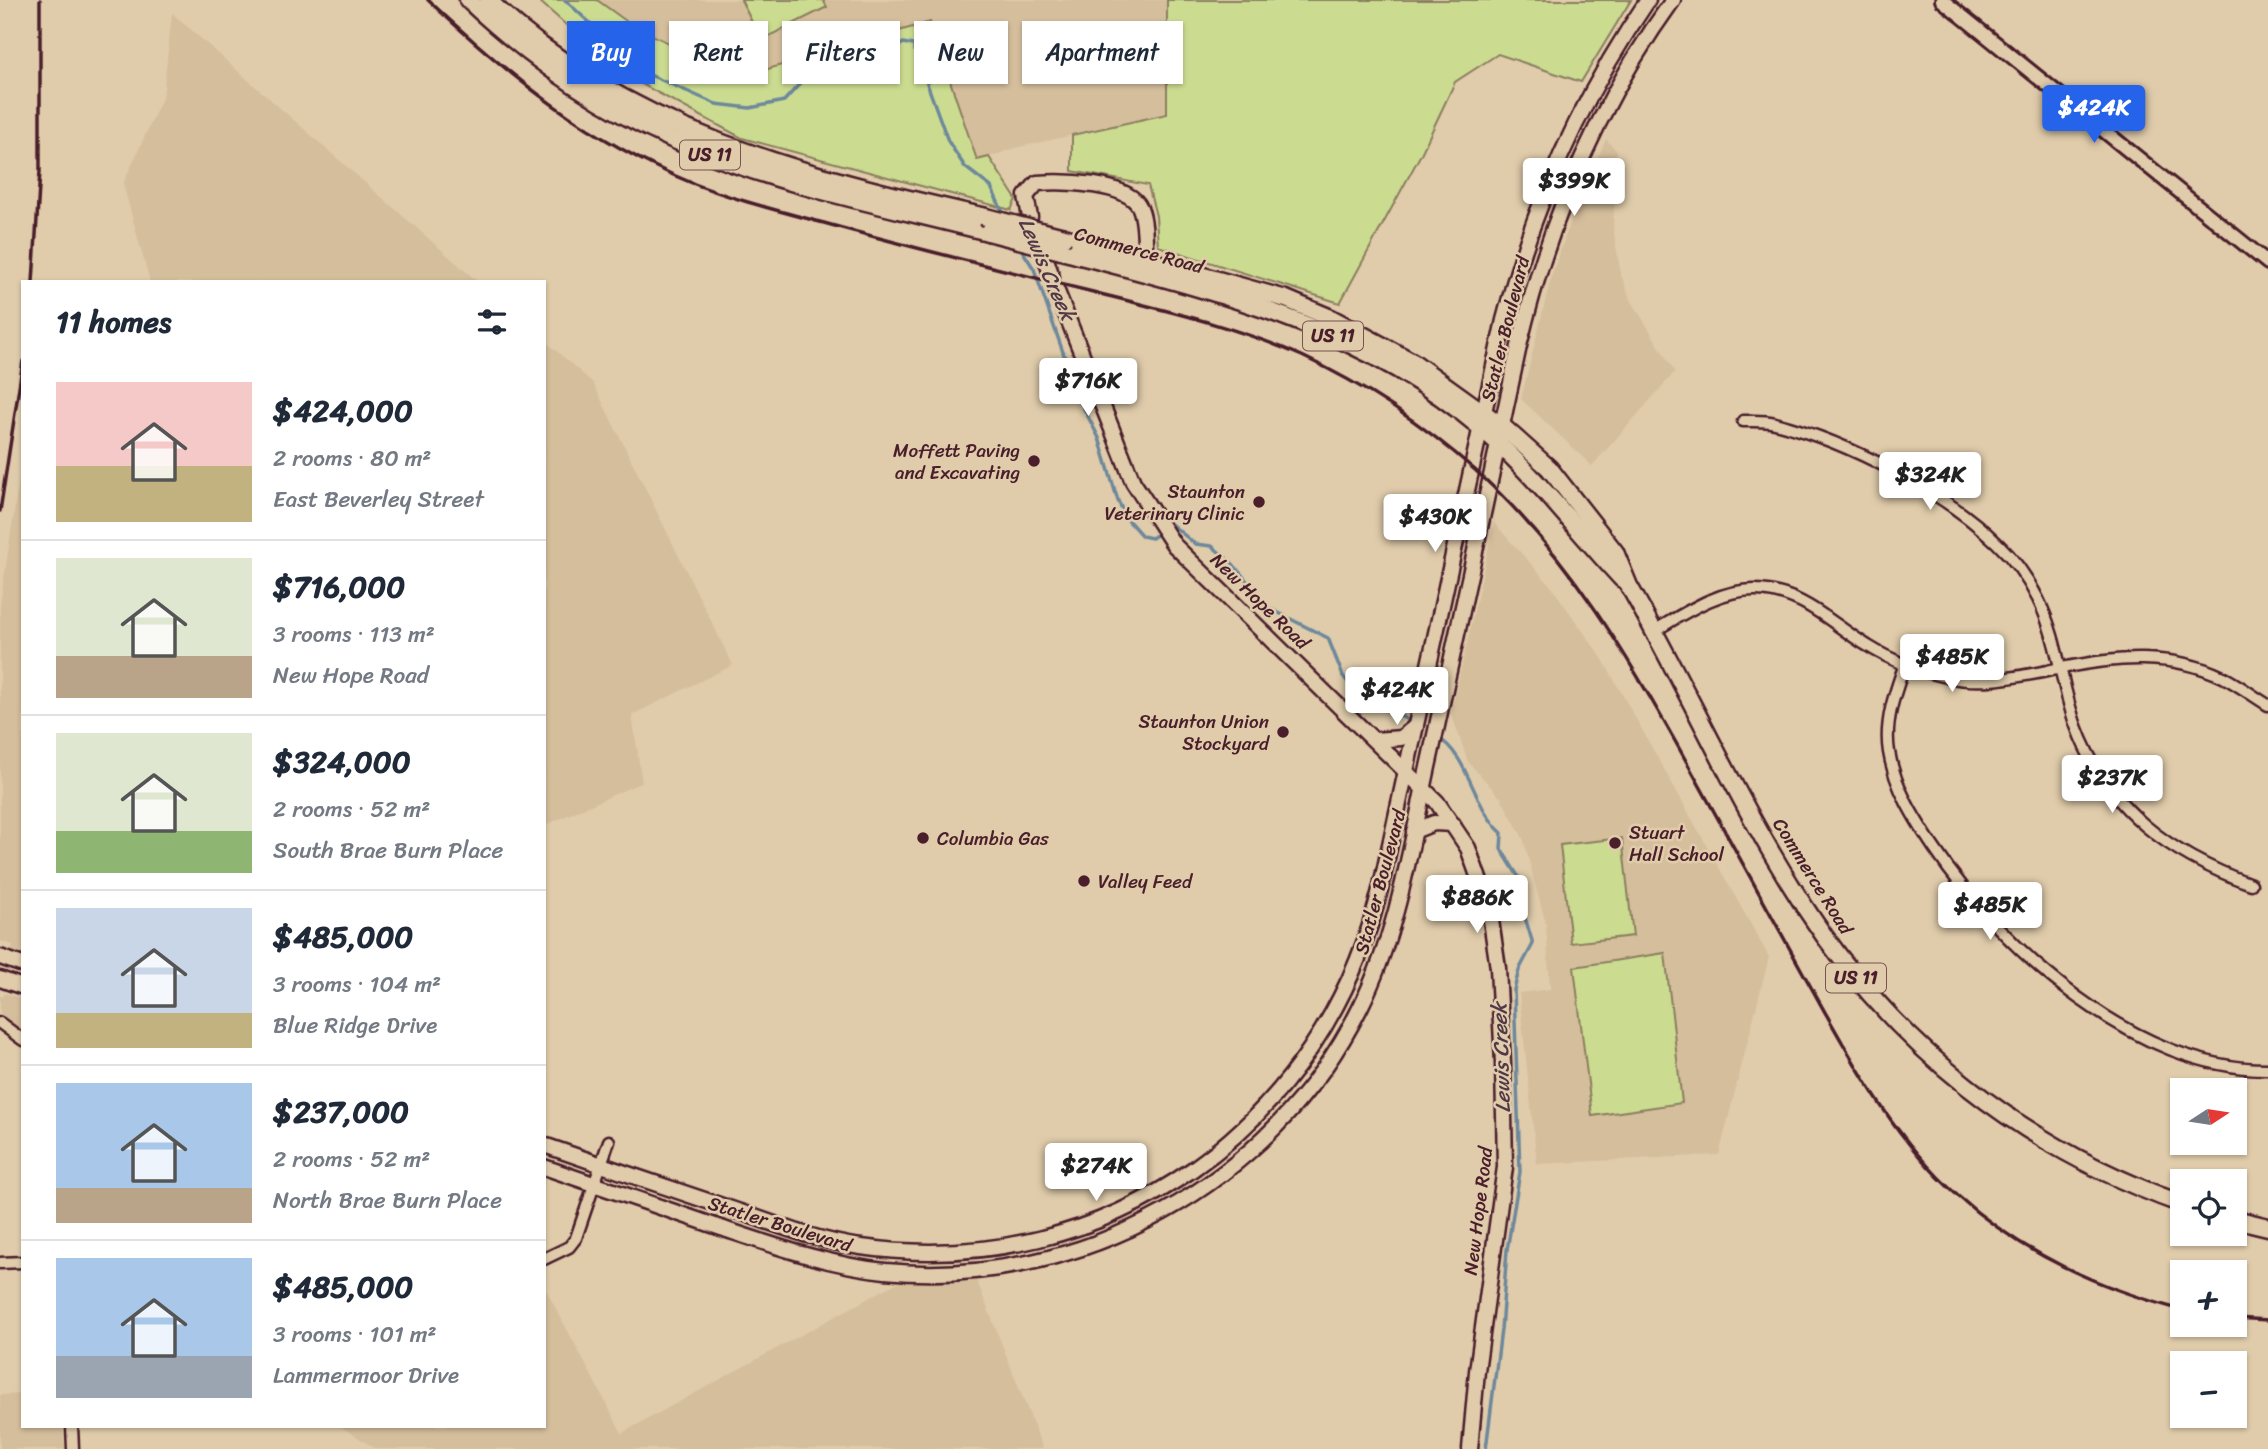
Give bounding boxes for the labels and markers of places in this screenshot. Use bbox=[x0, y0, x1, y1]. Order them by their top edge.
pin: $424K bbox=[2045, 86, 2143, 145]
pin: $399K bbox=[1525, 158, 1623, 218]
pin: $716K bbox=[1039, 358, 1137, 418]
place label: Moffett Paving and Excavating bbox=[893, 434, 1020, 489]
pin: $324K bbox=[1881, 452, 1979, 512]
marker: Moffett Paving and Excavating bbox=[1026, 453, 1042, 469]
place label: Staunton Veterinary Clinic bbox=[1104, 475, 1245, 530]
marker: Staunton Veterinary Clinic bbox=[1251, 494, 1267, 510]
pin: $430K bbox=[1386, 494, 1484, 554]
pin: $485K bbox=[1903, 634, 2001, 694]
pin: $424K bbox=[1348, 668, 1446, 727]
place label: Staunton Union Stockyard bbox=[1139, 705, 1271, 760]
marker: Staunton Union Stockyard bbox=[1275, 724, 1291, 740]
pin: $237K bbox=[2063, 756, 2161, 815]
place label: Stuart Hall School bbox=[1629, 816, 1724, 871]
place label: Columbia Gas bbox=[937, 822, 1049, 855]
marker: Columbia Gas bbox=[915, 830, 931, 846]
marker: Stuart Hall School bbox=[1607, 835, 1623, 851]
place label: Valley Feed bbox=[1098, 865, 1194, 898]
marker: Valley Feed bbox=[1076, 873, 1092, 889]
pin: $886K bbox=[1428, 876, 1526, 935]
pin: $485K bbox=[1941, 883, 2039, 942]
pin: $274K bbox=[1047, 1144, 1145, 1203]

